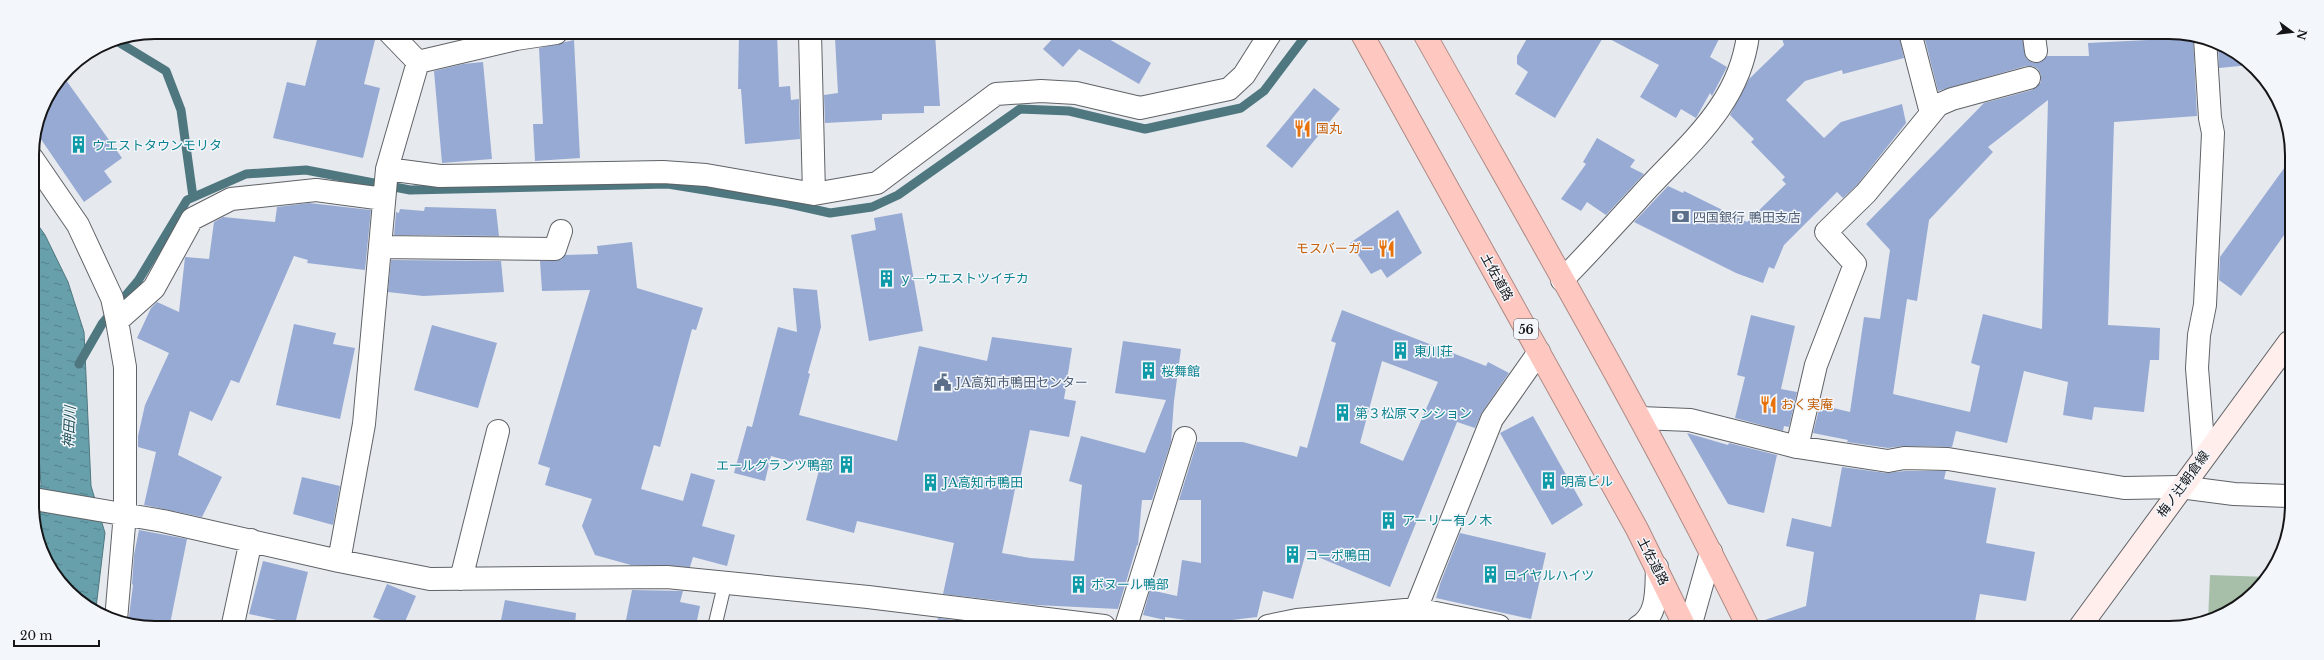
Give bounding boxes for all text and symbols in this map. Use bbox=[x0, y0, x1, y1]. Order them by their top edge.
north arrow bbox=[2272, 12, 2312, 52]
text: N bbox=[2293, 28, 2310, 42]
restaurant icon: 国丸 bbox=[1293, 118, 1313, 138]
place label: 国丸 bbox=[1316, 120, 1342, 137]
building icon: ウエストタウンモリタ bbox=[69, 135, 89, 155]
place label: ウエストタウンモリタ bbox=[92, 137, 222, 154]
bank icon: 四国銀行 鴨田支店 bbox=[1670, 207, 1690, 227]
place label: 四国銀行 鴨田支店 bbox=[1693, 209, 1801, 226]
restaurant icon: モスバーガー bbox=[1377, 238, 1397, 258]
place label: モスバーガー bbox=[1296, 240, 1374, 257]
street label: 土佐道路 bbox=[1477, 250, 1517, 304]
building icon: ｙ―ウエストツイチカ bbox=[876, 268, 896, 288]
place label: ｙ―ウエストツイチカ bbox=[899, 270, 1029, 287]
road number: 56 bbox=[1514, 319, 1538, 339]
building icon: 東川荘 bbox=[1391, 341, 1411, 361]
place label: 東川荘 bbox=[1414, 343, 1453, 360]
building icon: 桜舞館 bbox=[1138, 361, 1158, 381]
place label: 桜舞館 bbox=[1161, 363, 1200, 380]
public building icon: JA高知市鴨田センター bbox=[933, 372, 953, 392]
place label: JA高知市鴨田センター bbox=[954, 374, 1088, 391]
restaurant icon: おく実庵 bbox=[1758, 394, 1778, 414]
place label: おく実庵 bbox=[1781, 396, 1833, 413]
building icon: 第３松原マンション bbox=[1332, 403, 1352, 423]
water label: 神田川 bbox=[59, 404, 79, 448]
place label: 第３松原マンション bbox=[1355, 405, 1472, 422]
street label: 梅ノ辻朝倉線 bbox=[2153, 447, 2213, 521]
building icon: エールグランツ鴨部 bbox=[836, 455, 856, 475]
place label: エールグランツ鴨部 bbox=[716, 457, 833, 474]
building icon: 明高ビル bbox=[1538, 471, 1558, 491]
building icon: JA高知市鴨田 bbox=[920, 472, 940, 492]
place label: 明高ビル bbox=[1561, 473, 1613, 490]
place label: JA高知市鴨田 bbox=[941, 474, 1023, 491]
building icon: アーリー有ノ木 bbox=[1379, 510, 1399, 530]
place label: アーリー有ノ木 bbox=[1402, 512, 1492, 529]
street label: 土佐道路 bbox=[1634, 534, 1672, 588]
building icon: コーポ鴨田 bbox=[1282, 545, 1302, 565]
place label: コーポ鴨田 bbox=[1305, 547, 1370, 564]
building icon: ロイヤルハイツ bbox=[1481, 565, 1501, 585]
place label: ロイヤルハイツ bbox=[1504, 567, 1594, 584]
building icon: ボヌール鴨部 bbox=[1068, 574, 1088, 594]
place label: ボヌール鴨部 bbox=[1091, 576, 1169, 593]
scale bar bbox=[14, 622, 99, 648]
text: 20 m bbox=[20, 628, 52, 643]

